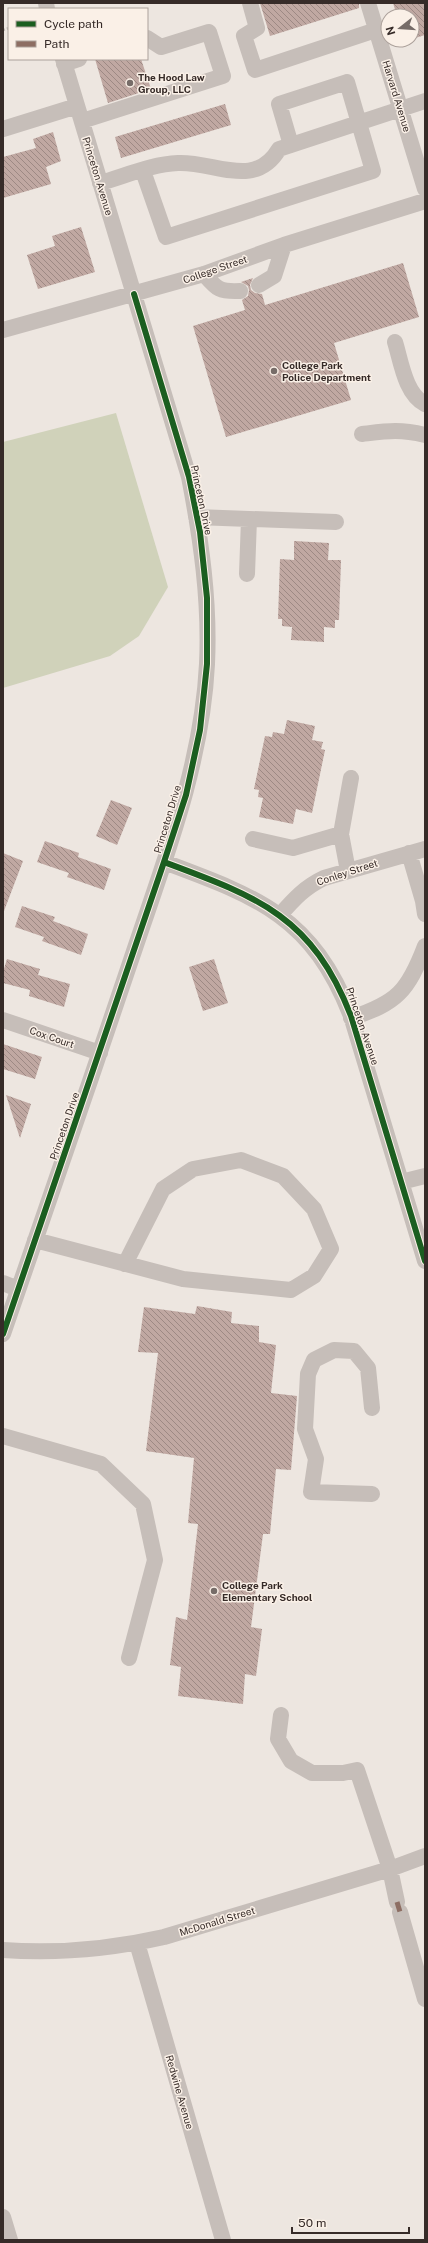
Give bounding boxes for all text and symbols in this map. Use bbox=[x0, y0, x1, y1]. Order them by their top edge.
legend bbox=[8, 8, 148, 60]
north arrow bbox=[380, 8, 420, 48]
text: Cycle path bbox=[44, 17, 103, 31]
text: N bbox=[383, 25, 397, 37]
text: Path bbox=[44, 37, 70, 51]
street label: Harvard Avenue bbox=[380, 59, 414, 134]
place label: The Hood Law Group, LLC bbox=[138, 71, 205, 95]
marker: The Hood Law Group, LLC bbox=[125, 78, 135, 88]
street label: Princeton Avenue bbox=[80, 135, 116, 217]
street label: College Street bbox=[181, 252, 249, 286]
place label: College Park Police Department bbox=[282, 359, 371, 383]
marker: College Park Police Department bbox=[269, 366, 279, 376]
street label: Princeton Drive bbox=[189, 464, 215, 536]
street label: Princeton Drive bbox=[151, 783, 183, 855]
street label: Conley Street bbox=[315, 856, 379, 888]
street label: Princeton Avenue bbox=[344, 986, 382, 1067]
street label: Cox Court bbox=[28, 1024, 76, 1050]
street label: Princeton Drive bbox=[47, 1090, 81, 1162]
place label: College Park Elementary School bbox=[222, 1579, 312, 1603]
marker: College Park Elementary School bbox=[209, 1586, 219, 1596]
street label: McDonald Street bbox=[178, 1904, 256, 1938]
street label: Redwine Avenue bbox=[164, 2053, 196, 2131]
scale bar bbox=[292, 2209, 409, 2235]
text: 50 m bbox=[298, 2216, 326, 2230]

